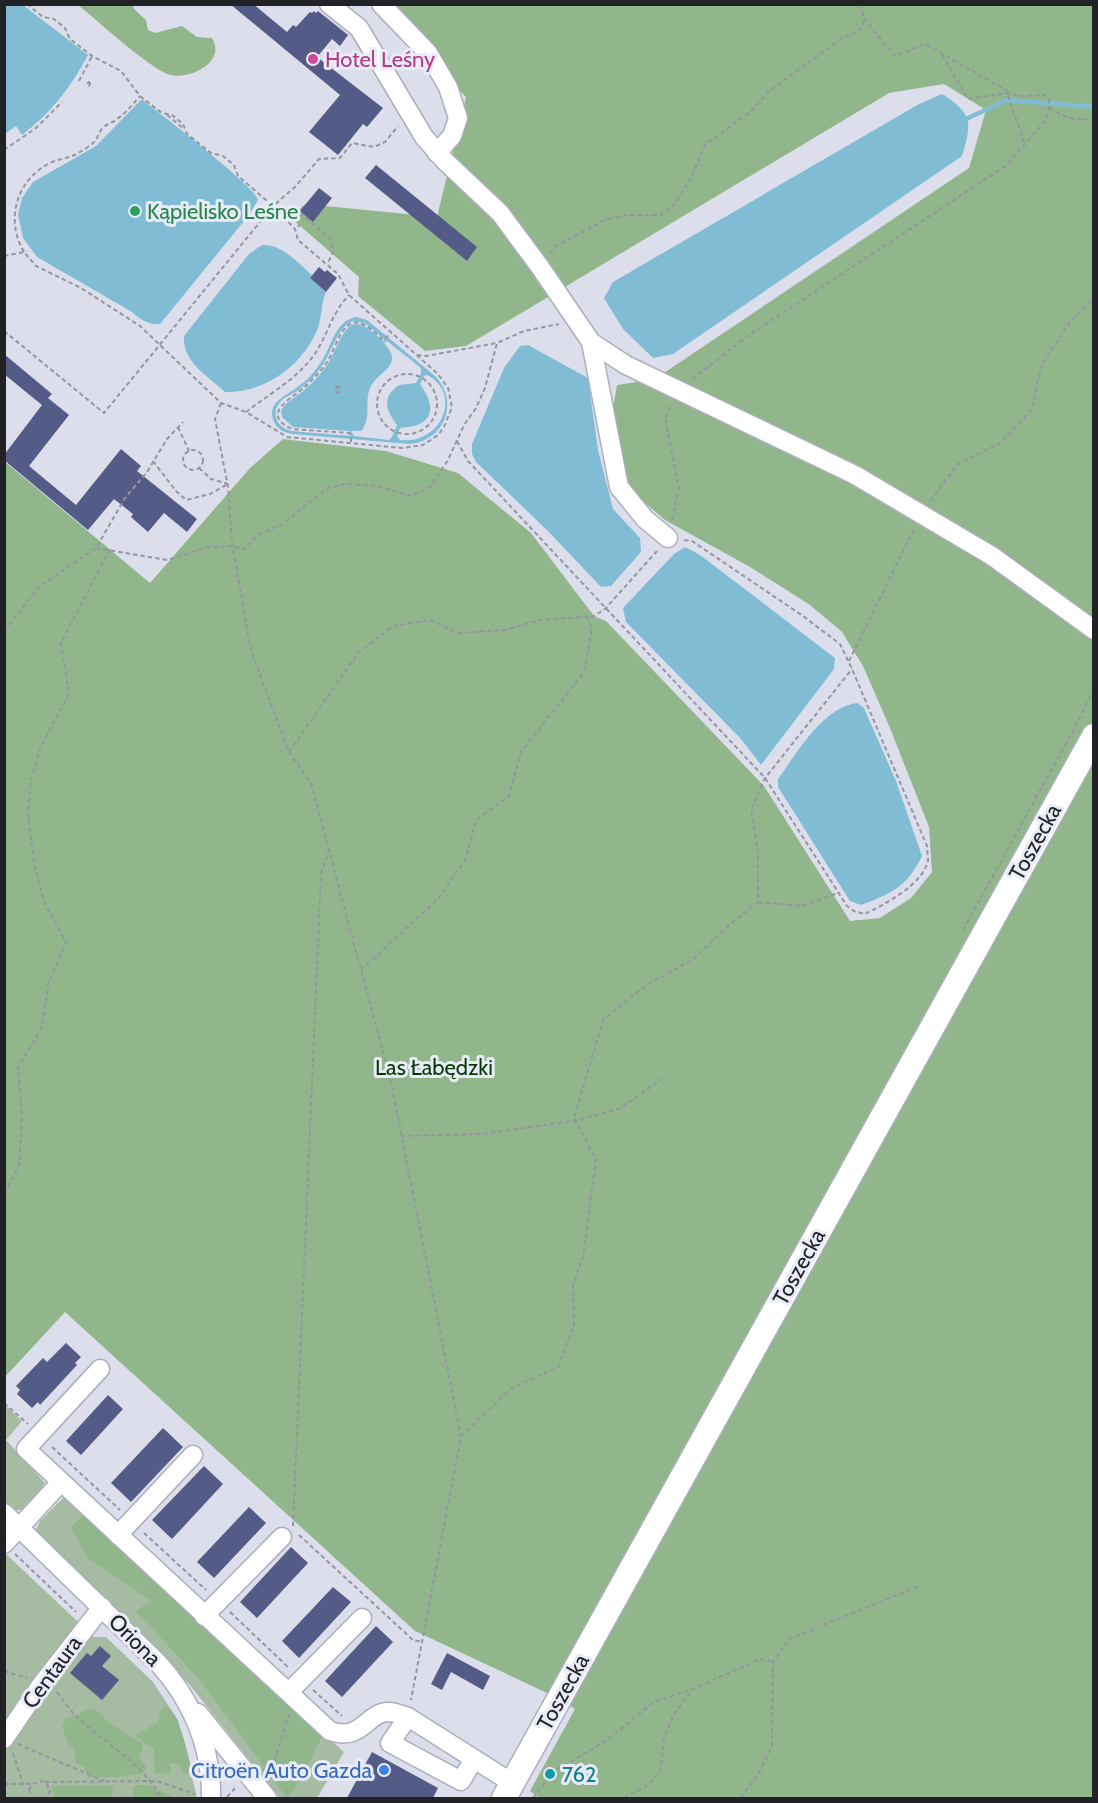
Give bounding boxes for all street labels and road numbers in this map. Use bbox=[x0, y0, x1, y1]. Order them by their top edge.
street label: Toszecka bbox=[1003, 799, 1067, 885]
street label: Toszecka bbox=[767, 1224, 831, 1310]
street label: Oriona bbox=[103, 1608, 167, 1672]
street label: Centaura bbox=[17, 1630, 88, 1714]
street label: Toszecka bbox=[531, 1649, 595, 1735]

